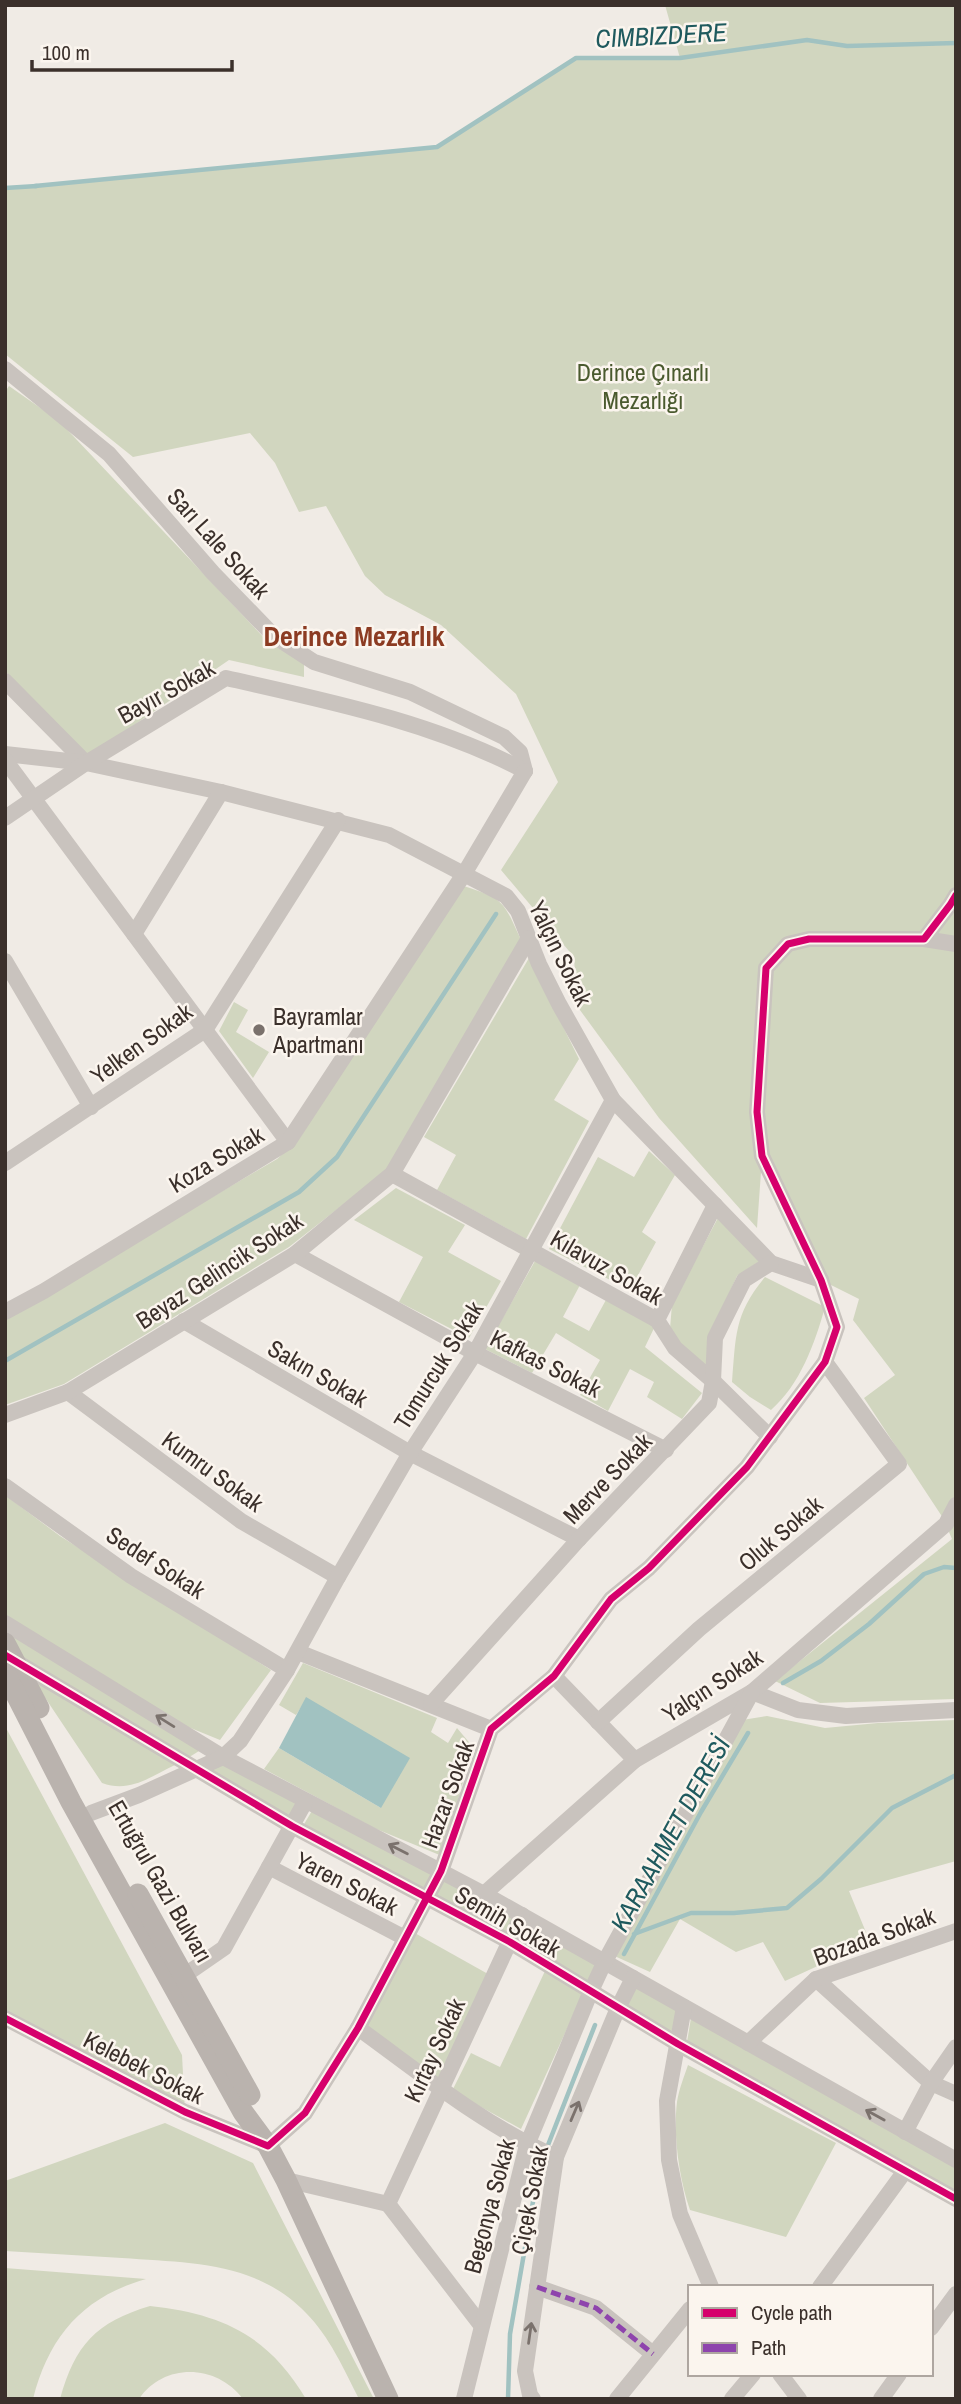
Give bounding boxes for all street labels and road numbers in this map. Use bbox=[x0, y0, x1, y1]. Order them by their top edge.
street label: Sarı Lale Sokak bbox=[161, 481, 277, 605]
street label: Bayır Sokak bbox=[112, 651, 220, 731]
street label: Yalçın Sokak bbox=[522, 895, 600, 1011]
street label: Yelken Sokak bbox=[84, 995, 199, 1091]
street label: Koza Sokak bbox=[163, 1118, 269, 1200]
street label: Beyaz Gelincik Sokak bbox=[130, 1204, 309, 1336]
street label: Kılavuz Sokak bbox=[545, 1222, 669, 1312]
street label: Tomurcuk Sokak bbox=[386, 1295, 490, 1435]
street label: Kafkas Sokak bbox=[485, 1321, 607, 1405]
street label: Sakın Sokak bbox=[262, 1332, 374, 1415]
street label: Kumru Sokak bbox=[156, 1423, 270, 1519]
street label: Merve Sokak bbox=[556, 1425, 659, 1530]
street label: Oluk Sokak bbox=[731, 1488, 829, 1578]
street label: Sedef Sokak bbox=[100, 1518, 212, 1606]
street label: Yalçın Sokak bbox=[656, 1641, 768, 1729]
street label: Hazar Sokak bbox=[413, 1735, 481, 1852]
street label: Ertuğrul Gazi Bulvarı bbox=[101, 1794, 221, 1968]
street label: Yaren Sokak bbox=[290, 1843, 404, 1923]
street label: Semih Sokak bbox=[449, 1878, 567, 1964]
street label: Bozada Sokak bbox=[809, 1899, 939, 1973]
street label: Kırtay Sokak bbox=[396, 1993, 472, 2107]
street label: Kelebek Sokak bbox=[78, 2023, 210, 2111]
street label: Begonya Sokak bbox=[456, 2135, 522, 2277]
street label: Çiçek Sokak bbox=[503, 2143, 555, 2257]

